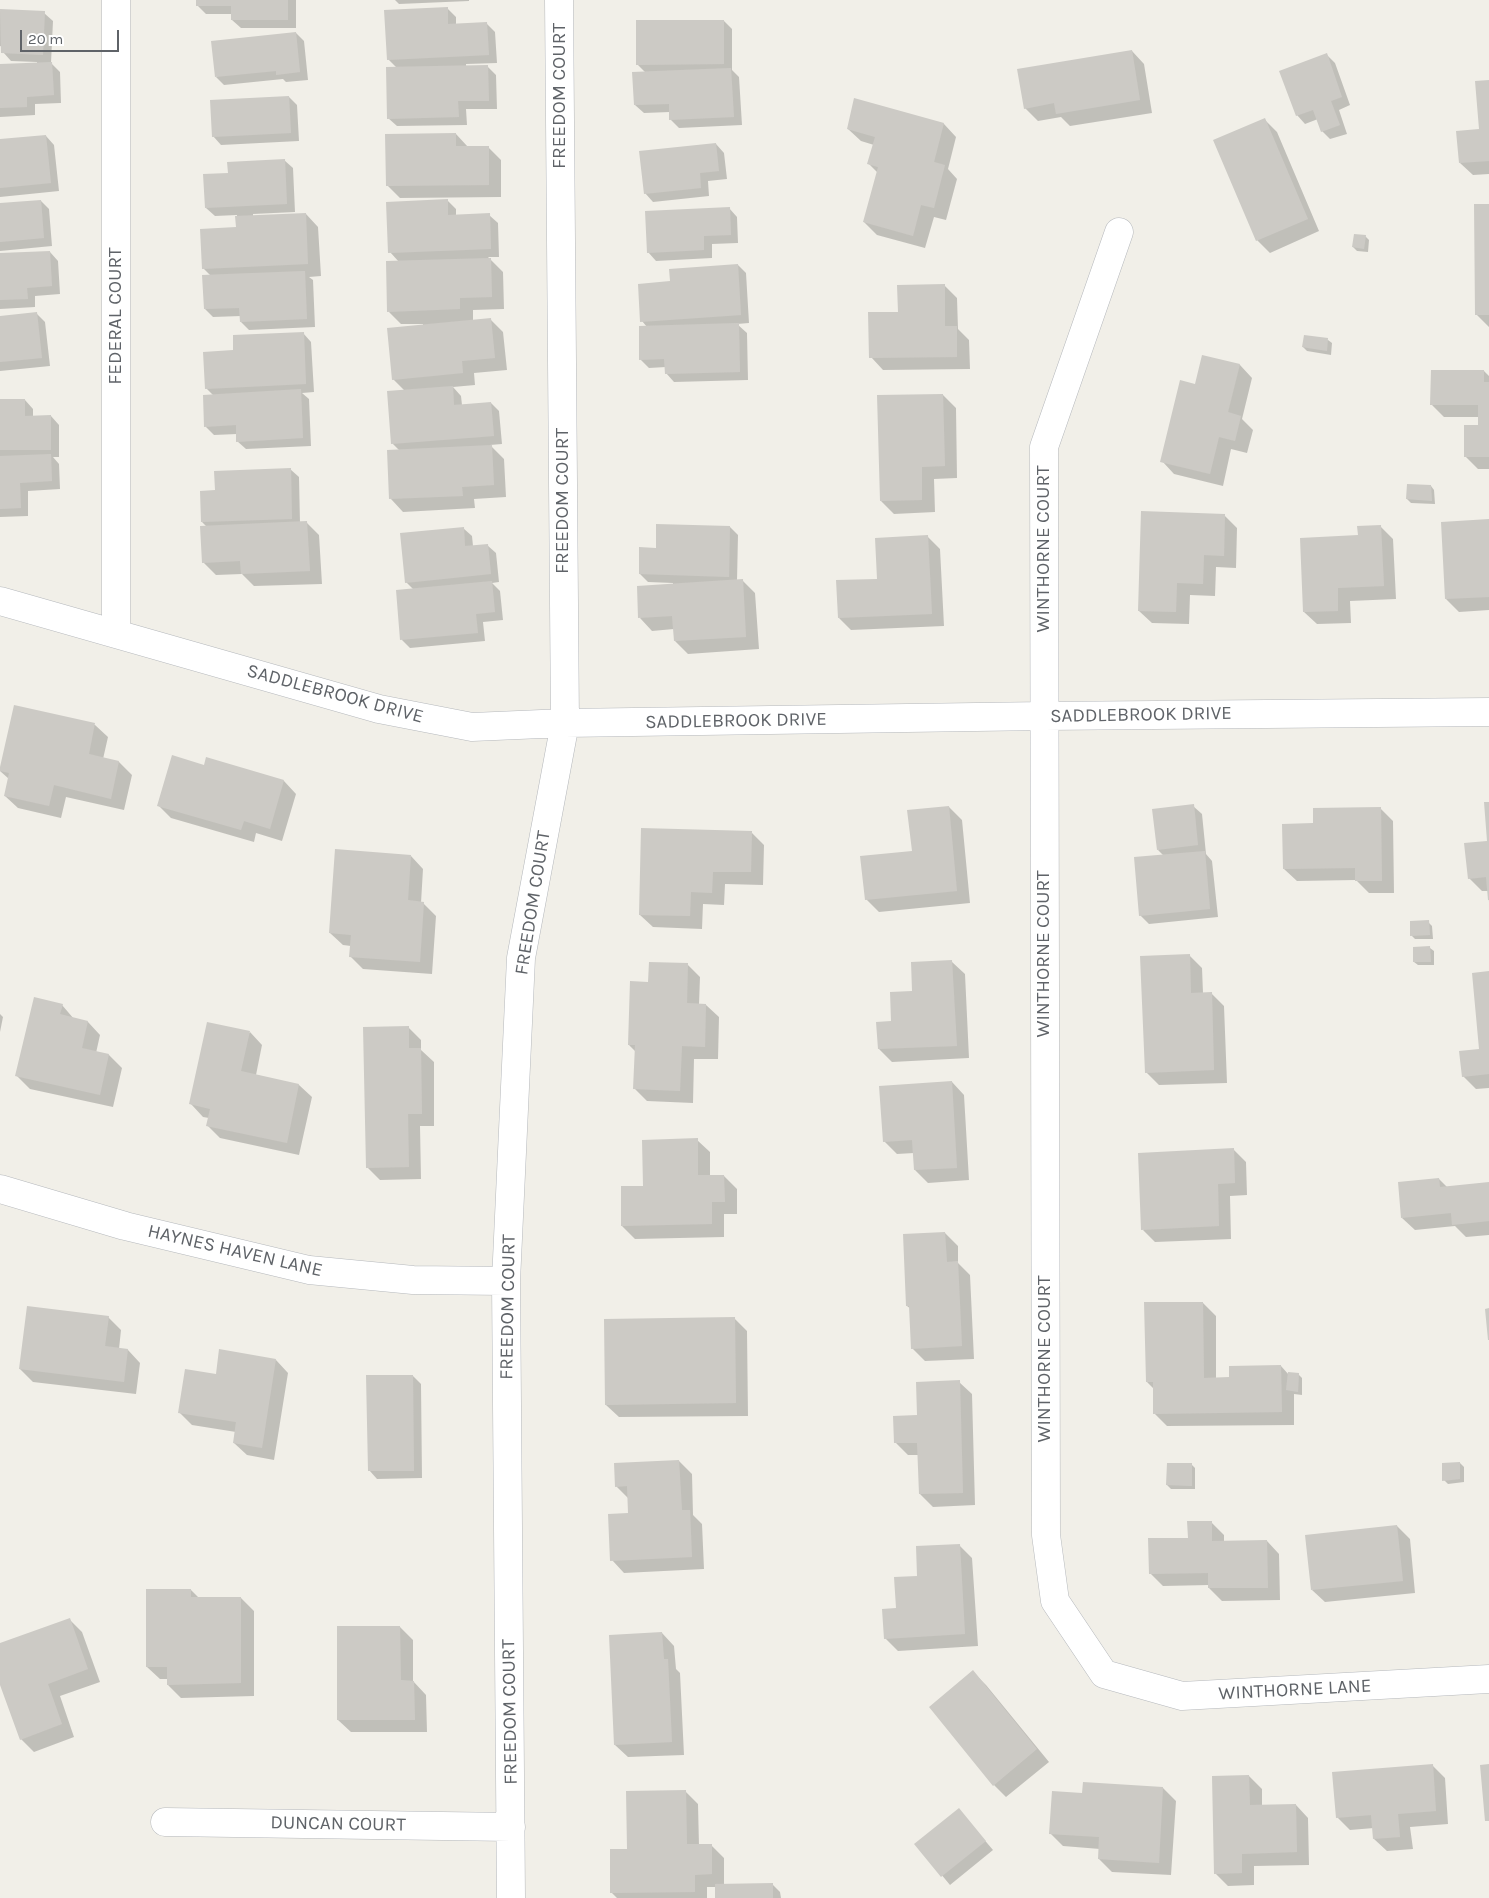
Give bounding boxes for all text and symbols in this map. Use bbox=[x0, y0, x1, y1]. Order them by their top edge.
scale bar bbox=[22, 20, 121, 52]
street label: FREEDOM COURT bbox=[549, 23, 571, 169]
text: 20 m bbox=[28, 30, 63, 48]
street label: FEDERAL COURT bbox=[105, 247, 127, 385]
street label: FREEDOM COURT bbox=[552, 428, 574, 574]
street label: WINTHORNE COURT bbox=[1033, 465, 1055, 633]
street label: SADDLEBROOK DRIVE bbox=[244, 659, 426, 729]
street label: SADDLEBROOK DRIVE bbox=[1050, 702, 1232, 728]
street label: SADDLEBROOK DRIVE bbox=[645, 708, 827, 734]
street label: FREEDOM COURT bbox=[510, 829, 556, 977]
street label: WINTHORNE COURT bbox=[1033, 870, 1055, 1038]
street label: HAYNES HAVEN LANE bbox=[145, 1220, 325, 1282]
street label: FREEDOM COURT bbox=[495, 1234, 521, 1380]
street label: WINTHORNE COURT bbox=[1034, 1275, 1056, 1443]
street label: FREEDOM COURT bbox=[497, 1639, 523, 1785]
street label: WINTHORNE LANE bbox=[1218, 1675, 1372, 1705]
street label: DUNCAN COURT bbox=[270, 1811, 406, 1837]

